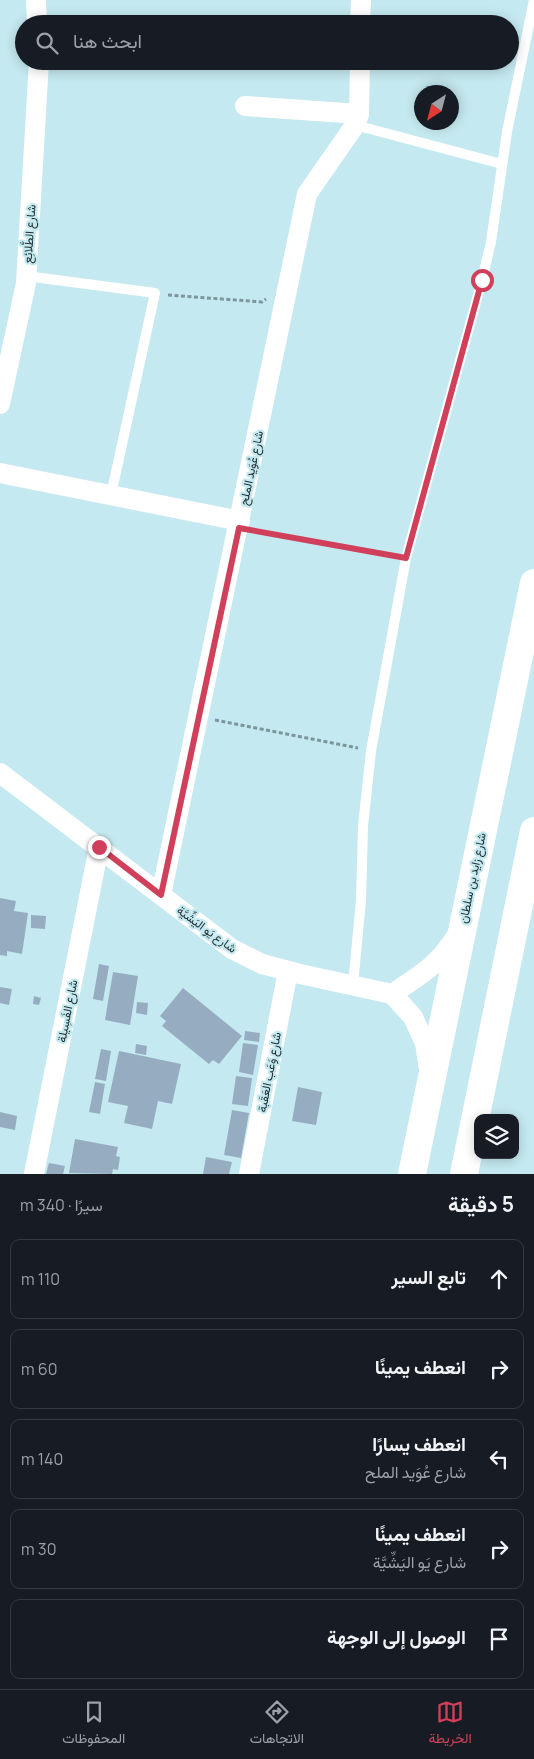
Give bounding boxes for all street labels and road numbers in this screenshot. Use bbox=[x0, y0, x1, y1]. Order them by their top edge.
street label: شارع الطَّلائِع bbox=[18, 204, 41, 264]
street label: شارع عُوَيد الملح bbox=[235, 429, 268, 507]
street label: شارع زايد بن سلطان bbox=[454, 831, 491, 925]
street label: شارع يَو اليَشِّيَّة bbox=[173, 902, 240, 957]
street label: شارع الفَسِيلة bbox=[53, 978, 82, 1044]
street label: شارع وَعَب العَقَبة bbox=[253, 1031, 286, 1114]

